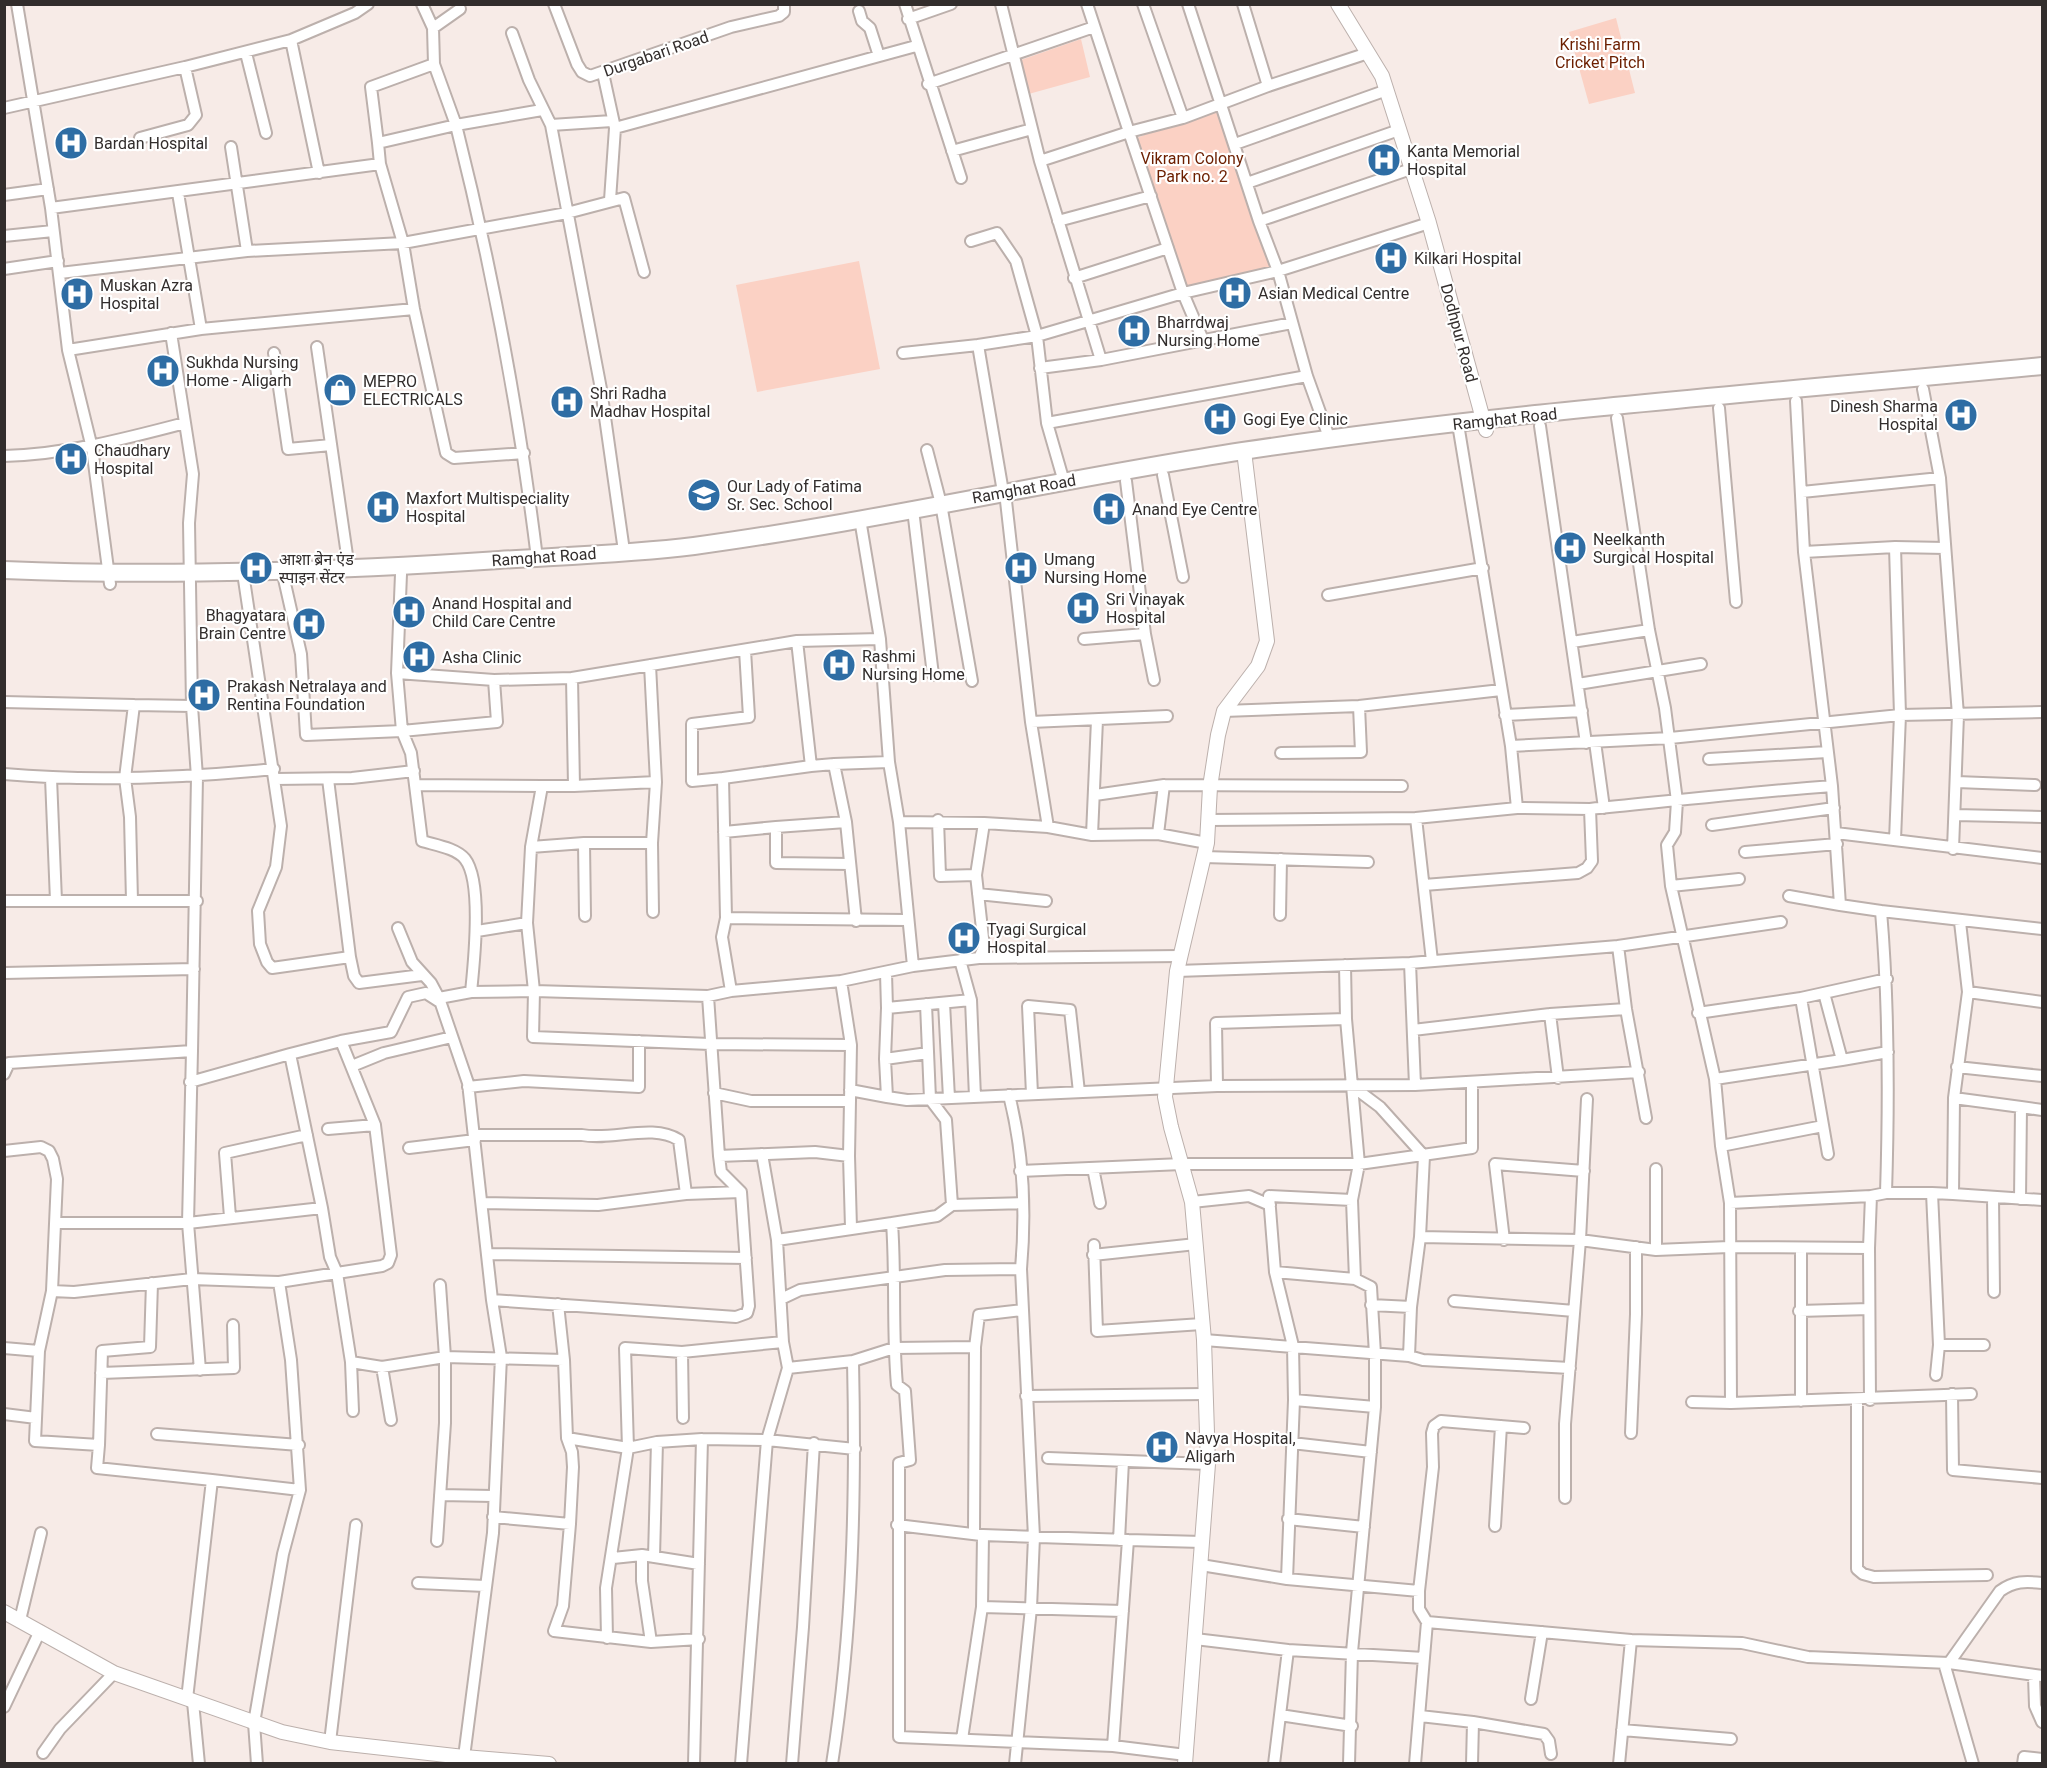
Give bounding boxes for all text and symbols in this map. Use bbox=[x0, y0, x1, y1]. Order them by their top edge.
street label: Durgabari Road bbox=[601, 27, 711, 81]
park label: Krishi Farm Cricket Pitch bbox=[1555, 35, 1645, 72]
hospital icon: Bardan Hospital bbox=[53, 125, 89, 161]
place label: Bardan Hospital bbox=[94, 134, 208, 153]
hospital icon: Kanta Memorial Hospital bbox=[1366, 142, 1402, 178]
place label: Kanta Memorial Hospital bbox=[1407, 142, 1520, 179]
park label: Vikram Colony Park no. 2 bbox=[1141, 149, 1244, 186]
hospital icon: Kilkari Hospital bbox=[1373, 240, 1409, 276]
place label: Kilkari Hospital bbox=[1414, 249, 1521, 268]
hospital icon: Asian Medical Centre bbox=[1217, 275, 1253, 311]
hospital icon: Muskan Azra Hospital bbox=[59, 276, 95, 312]
place label: Muskan Azra Hospital bbox=[100, 276, 193, 313]
street label: Dodhpur Road bbox=[1437, 282, 1481, 384]
place label: Asian Medical Centre bbox=[1258, 284, 1409, 303]
hospital icon: Bharrdwaj Nursing Home bbox=[1116, 313, 1152, 349]
place label: Bharrdwaj Nursing Home bbox=[1157, 313, 1260, 350]
hospital icon: Sukhda Nursing Home - Aligarh bbox=[145, 353, 181, 389]
place label: Sukhda Nursing Home - Aligarh bbox=[186, 353, 299, 390]
shop icon: MEPRO ELECTRICALS bbox=[322, 372, 358, 408]
place label: MEPRO ELECTRICALS bbox=[363, 372, 463, 409]
hospital icon: Shri Radha Madhav Hospital bbox=[549, 384, 585, 420]
place label: Shri Radha Madhav Hospital bbox=[590, 384, 710, 421]
place label: Dinesh Sharma Hospital bbox=[1830, 397, 1938, 434]
hospital icon: Dinesh Sharma Hospital bbox=[1943, 397, 1979, 433]
hospital icon: Gogi Eye Clinic bbox=[1202, 401, 1238, 437]
street label: Ramghat Road bbox=[1452, 404, 1558, 434]
place label: Gogi Eye Clinic bbox=[1243, 410, 1348, 429]
hospital icon: Chaudhary Hospital bbox=[53, 441, 89, 477]
place label: Chaudhary Hospital bbox=[94, 441, 171, 478]
street label: Ramghat Road bbox=[971, 471, 1077, 507]
school or university icon: Our Lady of Fatima Sr. Sec. School bbox=[686, 477, 722, 513]
place label: Our Lady of Fatima Sr. Sec. School bbox=[727, 477, 862, 514]
hospital icon: Maxfort Multispeciality Hospital bbox=[365, 489, 401, 525]
place label: Maxfort Multispeciality Hospital bbox=[406, 489, 570, 526]
hospital icon: Anand Eye Centre bbox=[1091, 491, 1127, 527]
place label: Anand Eye Centre bbox=[1132, 500, 1257, 519]
hospital icon: Neelkanth Surgical Hospital bbox=[1552, 530, 1588, 566]
place label: Neelkanth Surgical Hospital bbox=[1593, 530, 1714, 567]
street label: Ramghat Road bbox=[491, 544, 597, 570]
hospital icon: आशा ब्रेन एंड स्पाइन सेंटर bbox=[238, 550, 274, 586]
place label: आशा ब्रेन एंड स्पाइन सेंटर bbox=[279, 550, 354, 587]
hospital icon: Umang Nursing Home bbox=[1003, 550, 1039, 586]
place label: Umang Nursing Home bbox=[1044, 550, 1147, 587]
hospital icon: Sri Vinayak Hospital bbox=[1065, 590, 1101, 626]
place label: Sri Vinayak Hospital bbox=[1106, 590, 1185, 627]
hospital icon: Anand Hospital and Child Care Centre bbox=[391, 594, 427, 630]
place label: Anand Hospital and Child Care Centre bbox=[432, 594, 572, 631]
place label: Bhagyatara Brain Centre bbox=[199, 606, 286, 643]
hospital icon: Bhagyatara Brain Centre bbox=[291, 606, 327, 642]
hospital icon: Asha Clinic bbox=[401, 639, 437, 675]
hospital icon: Rashmi Nursing Home bbox=[821, 647, 857, 683]
place label: Rashmi Nursing Home bbox=[862, 647, 965, 684]
place label: Asha Clinic bbox=[442, 648, 521, 667]
hospital icon: Prakash Netralaya and Rentina Foundation bbox=[186, 677, 222, 713]
place label: Prakash Netralaya and Rentina Foundation bbox=[227, 677, 387, 714]
hospital icon: Tyagi Surgical Hospital bbox=[946, 920, 982, 956]
place label: Tyagi Surgical Hospital bbox=[987, 920, 1086, 957]
hospital icon: Navya Hospital, Aligarh bbox=[1144, 1429, 1180, 1465]
place label: Navya Hospital, Aligarh bbox=[1185, 1429, 1296, 1466]

